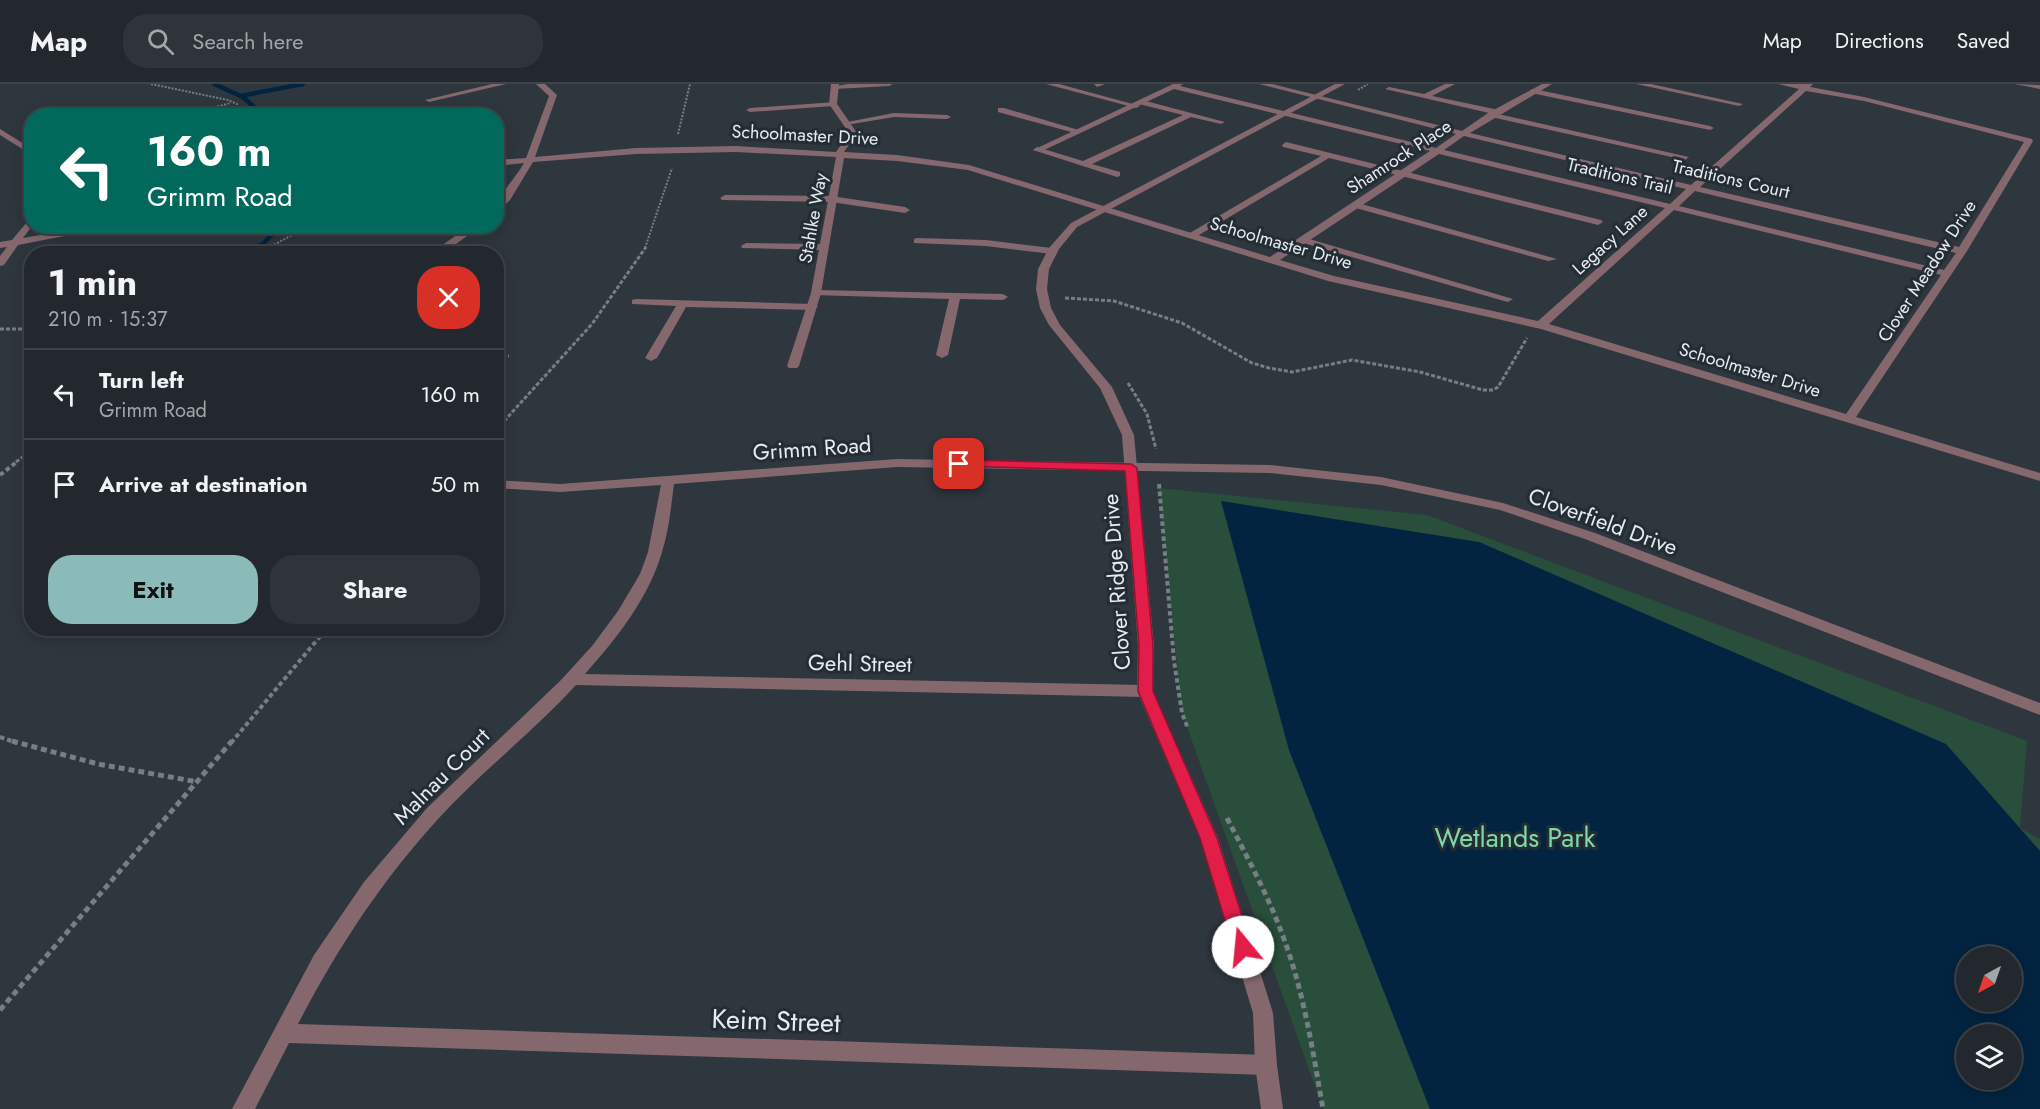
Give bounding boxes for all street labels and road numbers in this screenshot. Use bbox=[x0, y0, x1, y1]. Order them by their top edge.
street label: Shamrock Place bbox=[1342, 113, 1456, 201]
street label: Schoolmaster Drive bbox=[731, 118, 879, 152]
street label: Traditions Trail bbox=[1564, 151, 1676, 201]
street label: Traditions Court bbox=[1670, 153, 1793, 205]
street label: Stahlke Way bbox=[792, 171, 834, 265]
street label: Clover Meadow Drive bbox=[1871, 195, 1983, 347]
street label: Legacy Lane bbox=[1566, 199, 1654, 281]
street label: Schoolmaster Drive bbox=[1207, 210, 1355, 276]
street label: Schoolmaster Drive bbox=[1676, 336, 1824, 404]
street label: Grimm Road bbox=[752, 428, 872, 468]
street label: Cloverfield Drive bbox=[1524, 479, 1682, 563]
street label: Clover Ridge Drive bbox=[1094, 493, 1138, 671]
street label: Gehl Street bbox=[808, 646, 913, 680]
street label: Malnau Court bbox=[385, 720, 497, 832]
street label: Keim Street bbox=[711, 999, 842, 1042]

